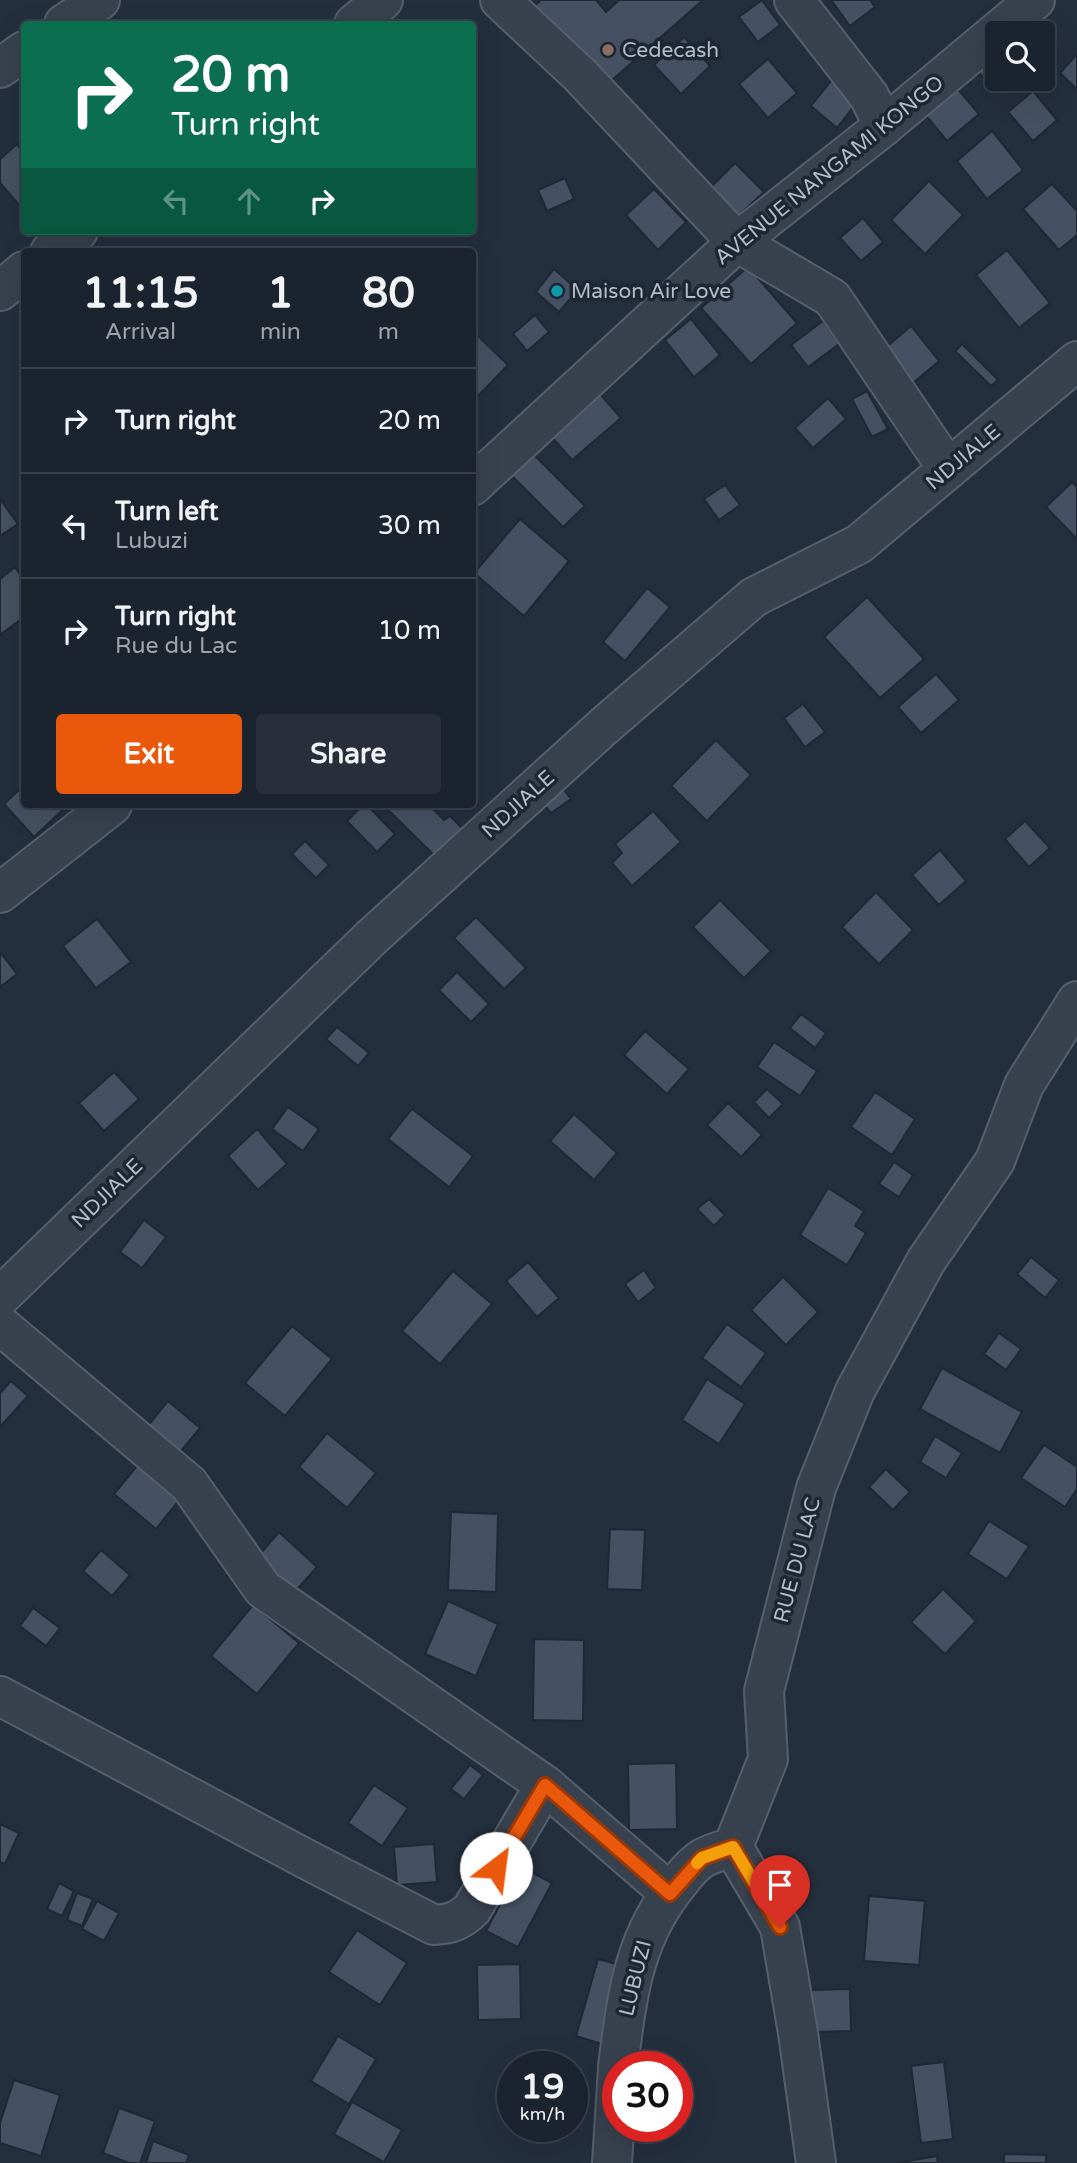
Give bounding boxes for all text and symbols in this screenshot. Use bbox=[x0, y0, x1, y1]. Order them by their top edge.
map controls bbox=[985, 21, 1055, 91]
button: search bbox=[985, 21, 1055, 91]
place label: Cedecash bbox=[622, 38, 719, 63]
marker: Cedecash bbox=[600, 42, 616, 58]
text: 20 m bbox=[171, 46, 290, 105]
icon: right bbox=[56, 49, 147, 140]
street label: AVENUE NANGAMI KONGO bbox=[710, 70, 949, 271]
text: Turn right bbox=[171, 106, 320, 144]
icon: left bbox=[157, 182, 195, 220]
icon: ahead bbox=[230, 182, 268, 220]
icon: right bbox=[303, 182, 341, 220]
text: 11:15 bbox=[82, 268, 199, 319]
text: 1 bbox=[267, 268, 294, 319]
text: 80 bbox=[362, 268, 415, 319]
place label: Maison Air Love bbox=[571, 279, 731, 304]
marker: Maison Air Love bbox=[549, 283, 565, 299]
text: Arrival bbox=[105, 318, 176, 346]
text: min bbox=[260, 318, 301, 346]
text: m bbox=[378, 318, 399, 346]
icon: right bbox=[56, 402, 94, 440]
text: Turn right bbox=[115, 405, 236, 436]
text: 20 m bbox=[378, 405, 441, 436]
street label: NDJIALE bbox=[921, 419, 1006, 496]
text: Turn left bbox=[115, 496, 218, 527]
icon: left bbox=[56, 507, 94, 545]
text: 30 m bbox=[378, 510, 441, 541]
text: Lubuzi bbox=[115, 527, 188, 555]
text: Turn right bbox=[115, 601, 236, 632]
icon: right bbox=[56, 612, 94, 650]
text: 10 m bbox=[378, 615, 441, 646]
text: Rue du Lac bbox=[115, 632, 237, 660]
button: Exit bbox=[56, 714, 242, 794]
button: Share bbox=[256, 714, 441, 794]
street label: NDJIALE bbox=[477, 765, 560, 843]
street label: NDJIALE bbox=[67, 1153, 148, 1233]
street label: RUE DU LAC bbox=[769, 1495, 826, 1625]
position arrow bbox=[459, 1831, 533, 1905]
pin bbox=[750, 1855, 810, 1927]
icon: arrive bbox=[761, 1866, 799, 1904]
street label: LUBUZI bbox=[614, 1938, 657, 2019]
speed limit sign: 30 bbox=[602, 2051, 693, 2142]
text: 19 bbox=[521, 2066, 564, 2108]
text: km/h bbox=[520, 2103, 565, 2125]

